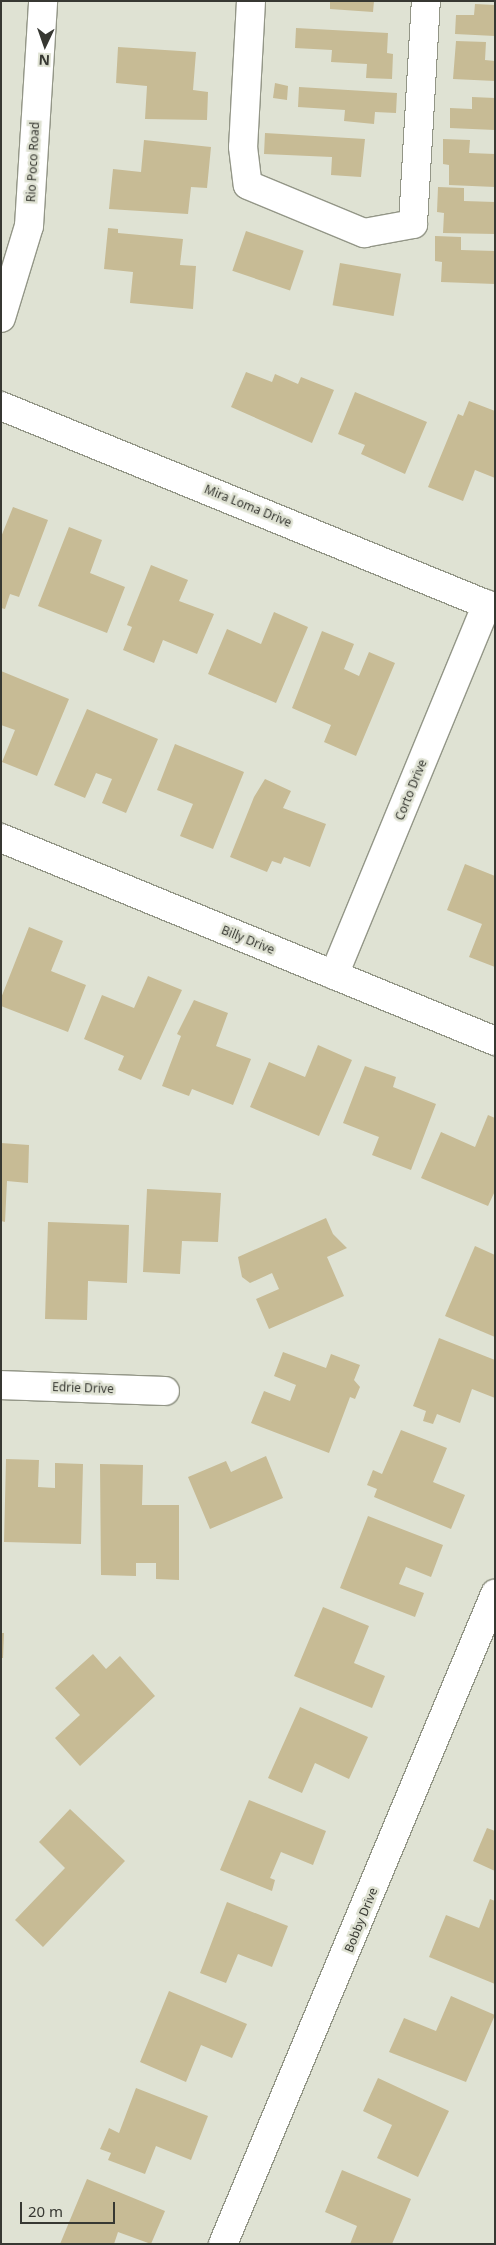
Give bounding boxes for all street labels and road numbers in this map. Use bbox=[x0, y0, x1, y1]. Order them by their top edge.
street label: Rio Poco Road bbox=[24, 121, 42, 203]
street label: Mira Loma Drive bbox=[202, 482, 294, 530]
street label: Corto Drive bbox=[392, 758, 430, 822]
street label: Billy Drive bbox=[219, 923, 277, 957]
street label: Edrie Drive bbox=[52, 1380, 114, 1396]
street label: Bobby Drive bbox=[341, 1886, 381, 1954]

